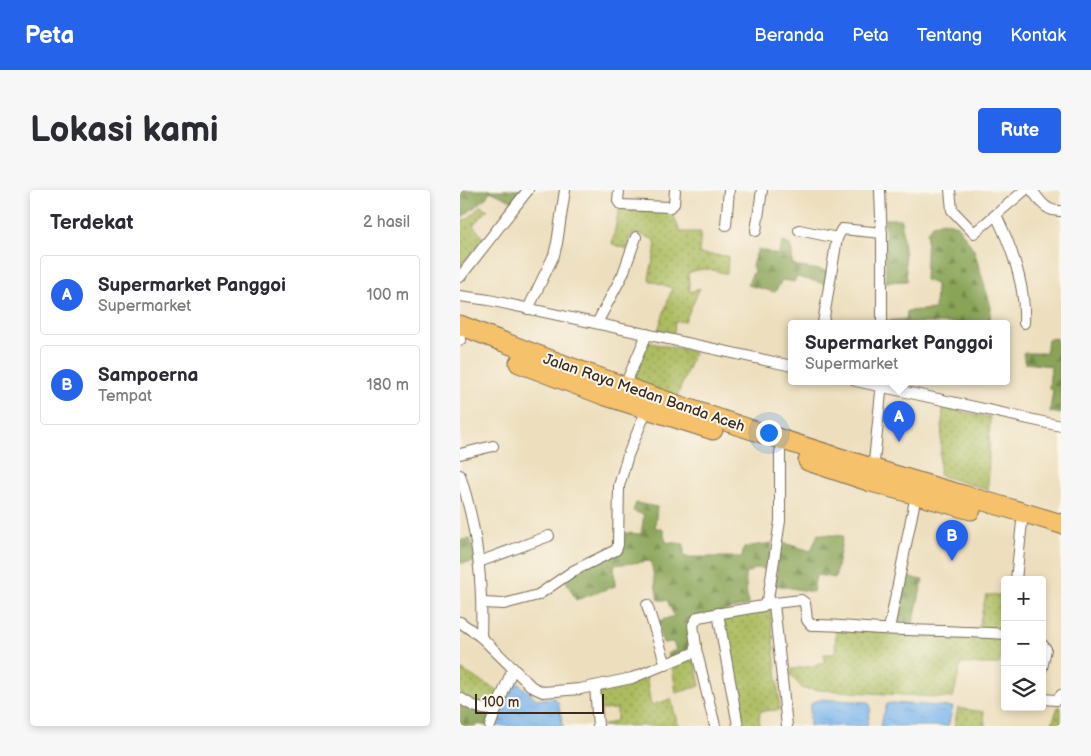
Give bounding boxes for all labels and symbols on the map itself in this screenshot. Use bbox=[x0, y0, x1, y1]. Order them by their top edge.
street label: Jalan Raya Medan Banda Aceh bbox=[541, 349, 747, 437]
pin: A bbox=[883, 401, 915, 442]
your location bbox=[756, 420, 782, 446]
pin: B bbox=[936, 520, 968, 561]
scale bar bbox=[475, 691, 604, 714]

